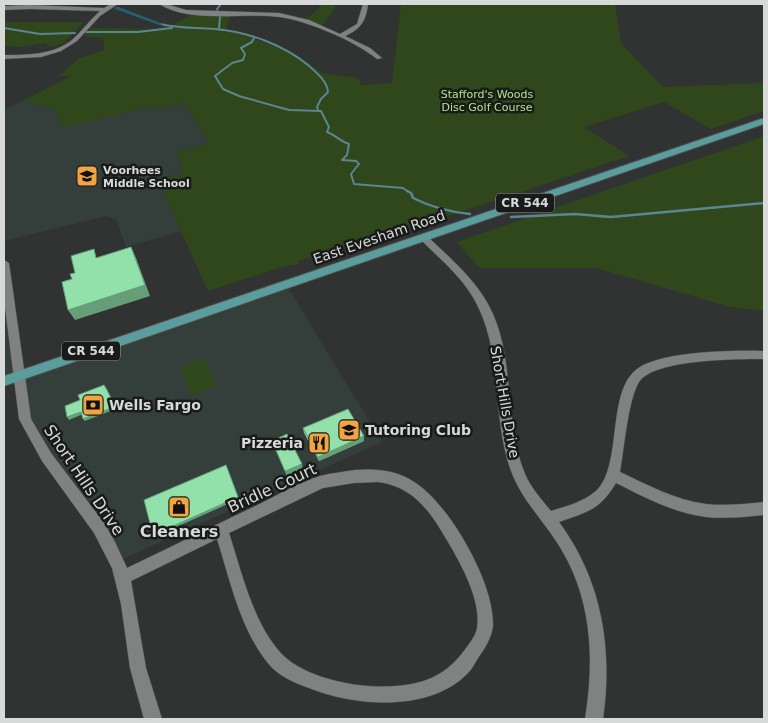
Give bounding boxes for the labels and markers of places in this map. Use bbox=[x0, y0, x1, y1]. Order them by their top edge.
school or university icon: Voorhees Middle School bbox=[75, 164, 99, 188]
place label: Voorhees Middle School bbox=[103, 164, 190, 190]
bank icon: Wells Fargo bbox=[81, 393, 105, 417]
place label: Wells Fargo bbox=[109, 397, 201, 413]
school or university icon: Tutoring Club bbox=[337, 418, 361, 442]
place label: Tutoring Club bbox=[365, 422, 471, 438]
restaurant icon: Pizzeria bbox=[307, 431, 331, 455]
place label: Pizzeria bbox=[241, 435, 303, 451]
shop icon: Cleaners bbox=[167, 495, 191, 519]
place label: Cleaners bbox=[140, 522, 218, 541]

